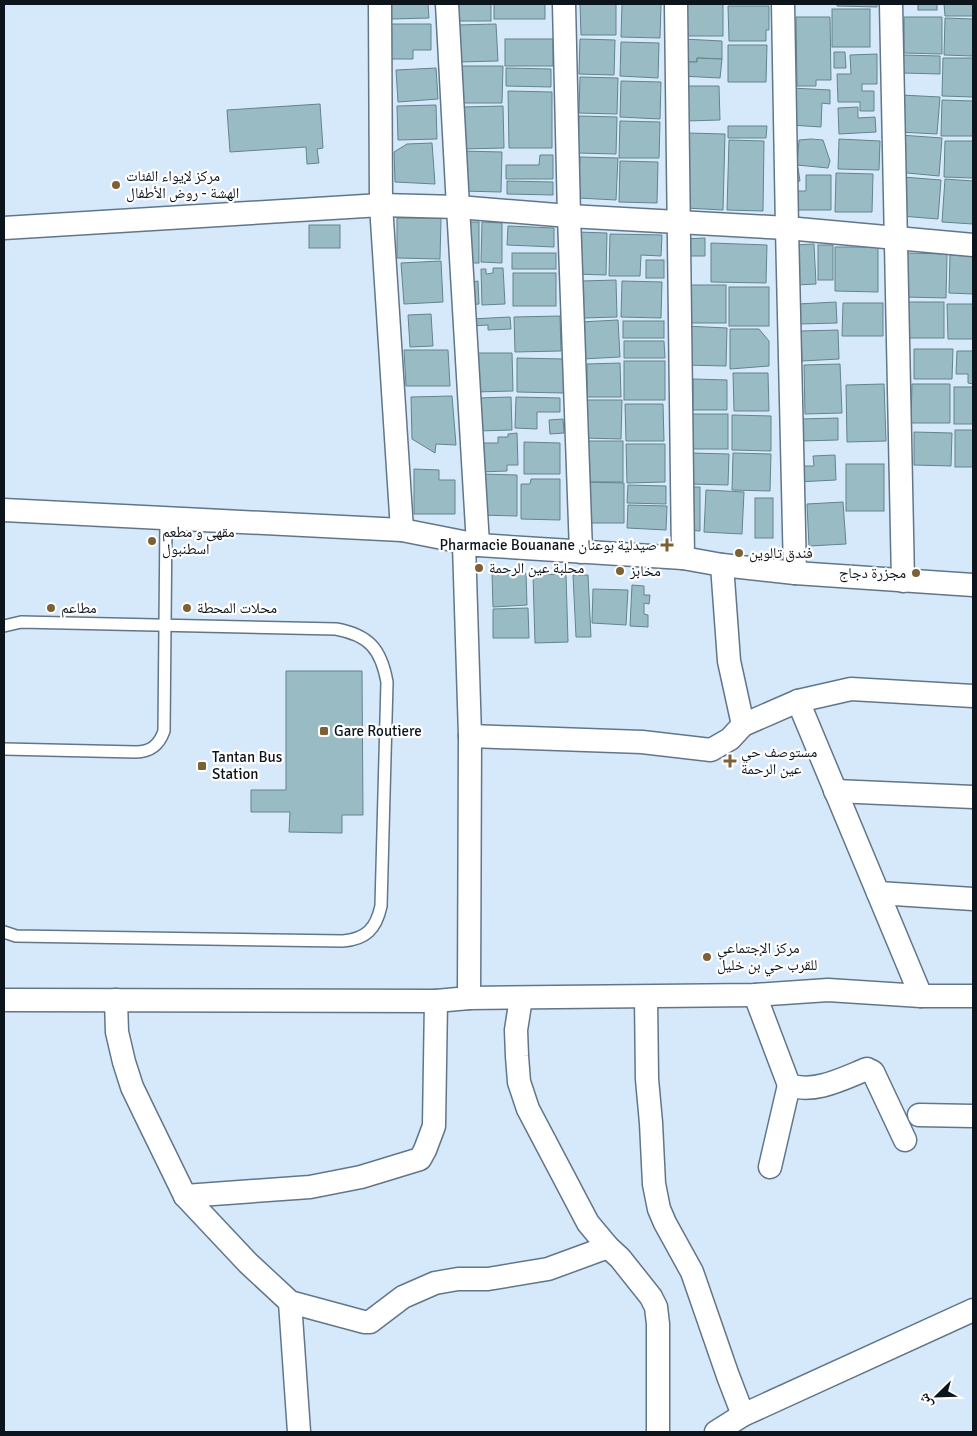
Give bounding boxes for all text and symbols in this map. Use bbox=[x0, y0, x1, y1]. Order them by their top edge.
place label: مركز لإيواء الفئات الهشة - روض الأطفال bbox=[126, 167, 239, 203]
marker: مركز لإيواء الفئات الهشة - روض الأطفال bbox=[110, 179, 122, 191]
place label: مقهى و مطعم اسطنبول bbox=[162, 523, 235, 559]
marker: مقهى و مطعم اسطنبول bbox=[146, 535, 158, 547]
place label: Pharmacie Bouanane صيدلية بوعنان bbox=[439, 536, 657, 555]
marker: Pharmacie Bouanane صيدلية بوعنان bbox=[661, 539, 673, 551]
place label: فندق تالوين bbox=[749, 544, 813, 563]
marker: فندق تالوين bbox=[733, 547, 745, 559]
place label: محلبة عين الرحمة bbox=[489, 559, 585, 578]
marker: محلبة عين الرحمة bbox=[473, 562, 485, 574]
place label: مخابز bbox=[629, 562, 661, 580]
place label: مجزرة دجاج bbox=[839, 564, 906, 583]
marker: مخابز bbox=[614, 565, 626, 577]
marker: مجزرة دجاج bbox=[910, 567, 922, 579]
place label: مطاعم bbox=[61, 599, 97, 618]
place label: محلات المحطة bbox=[197, 599, 277, 617]
marker: مطاعم bbox=[45, 602, 57, 614]
marker: محلات المحطة bbox=[181, 602, 193, 614]
place label: Gare Routiere bbox=[334, 722, 422, 740]
marker: Gare Routiere bbox=[318, 725, 330, 737]
place label: مستوصف حي عين الرحمة bbox=[741, 743, 818, 779]
place label: Tantan Bus Station bbox=[212, 748, 283, 783]
marker: مستوصف حي عين الرحمة bbox=[723, 754, 737, 768]
marker: Tantan Bus Station bbox=[196, 760, 208, 772]
place label: مركز الإجتماعي للقرب حي بن خليل bbox=[717, 939, 817, 977]
marker: مركز الإجتماعي للقرب حي بن خليل bbox=[701, 951, 713, 963]
north arrow bbox=[912, 1371, 962, 1421]
text: ش bbox=[915, 1391, 936, 1411]

